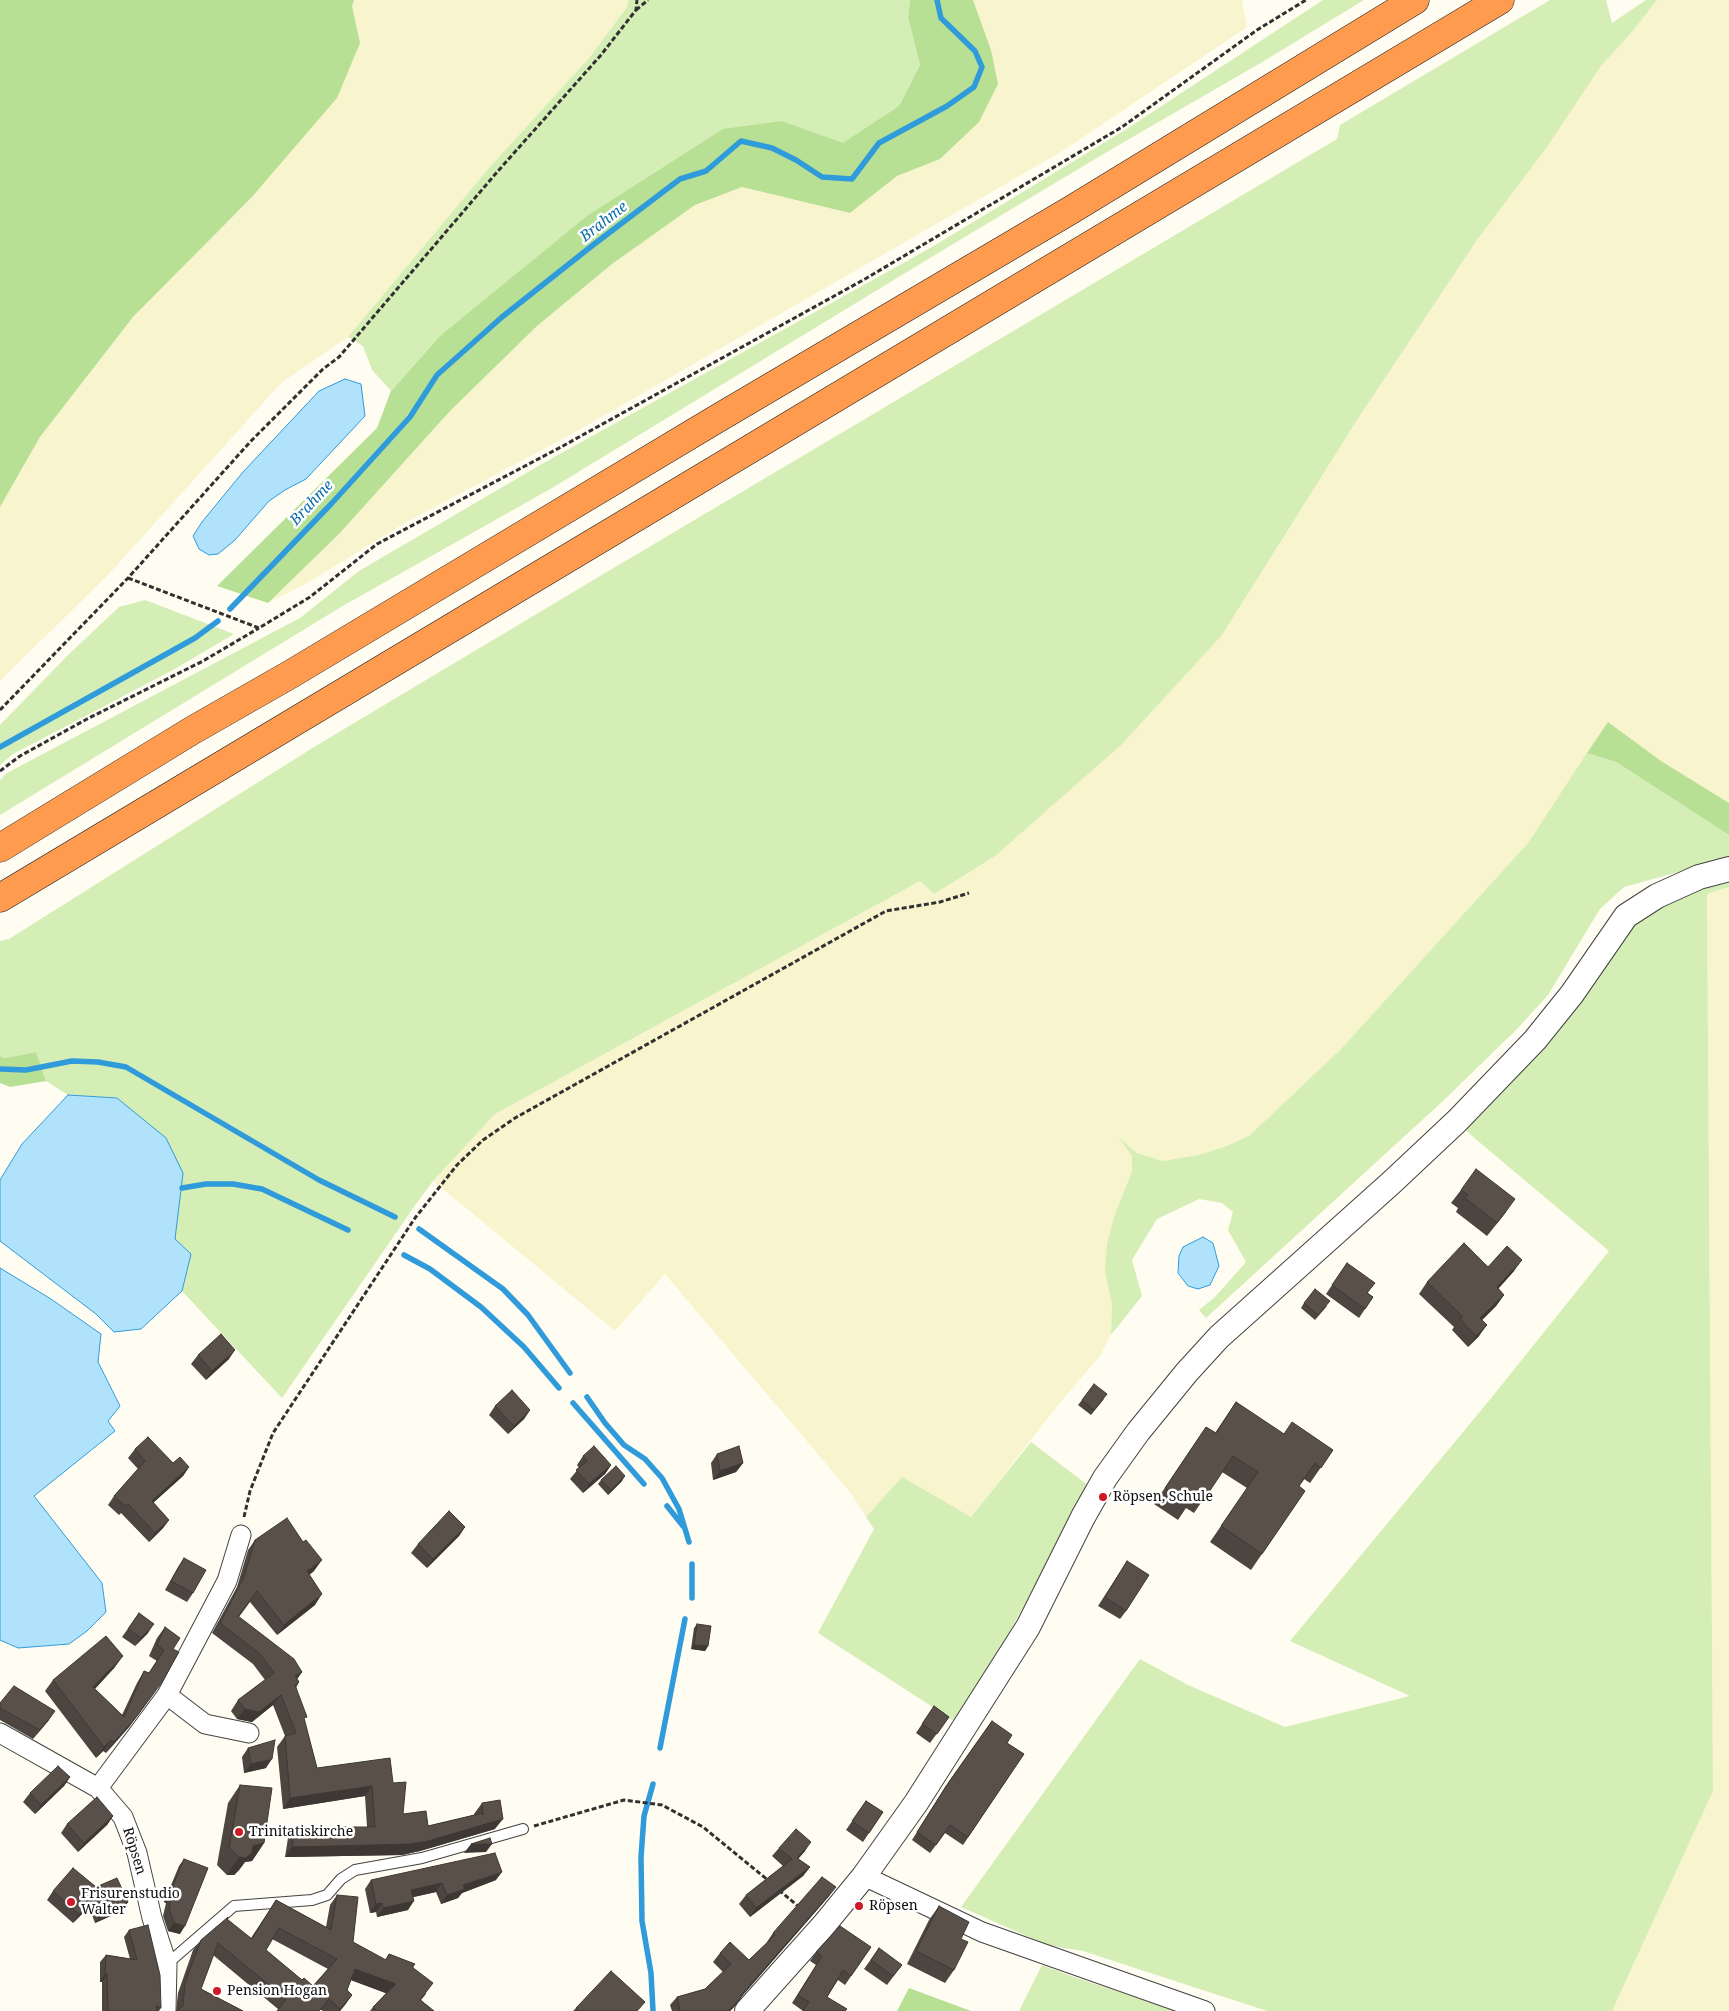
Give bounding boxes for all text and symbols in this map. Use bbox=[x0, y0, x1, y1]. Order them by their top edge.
water label: Brahme bbox=[577, 198, 631, 246]
water label: Brahme bbox=[287, 477, 337, 529]
place label: Röpsen, Schule bbox=[1113, 1489, 1213, 1505]
marker: Röpsen, Schule bbox=[1097, 1491, 1109, 1503]
place label: Trinitatiskirche bbox=[249, 1824, 353, 1840]
street label: Röpsen bbox=[119, 1825, 149, 1877]
marker: Trinitatiskirche bbox=[233, 1826, 245, 1838]
place label: Frisurenstudio Walter bbox=[81, 1886, 180, 1918]
marker: Frisurenstudio Walter bbox=[65, 1896, 77, 1908]
place label: Röpsen bbox=[869, 1898, 918, 1914]
marker: Röpsen bbox=[853, 1900, 865, 1912]
place label: Pension Hogan bbox=[227, 1983, 327, 1999]
marker: Pension Hogan bbox=[211, 1985, 223, 1997]

